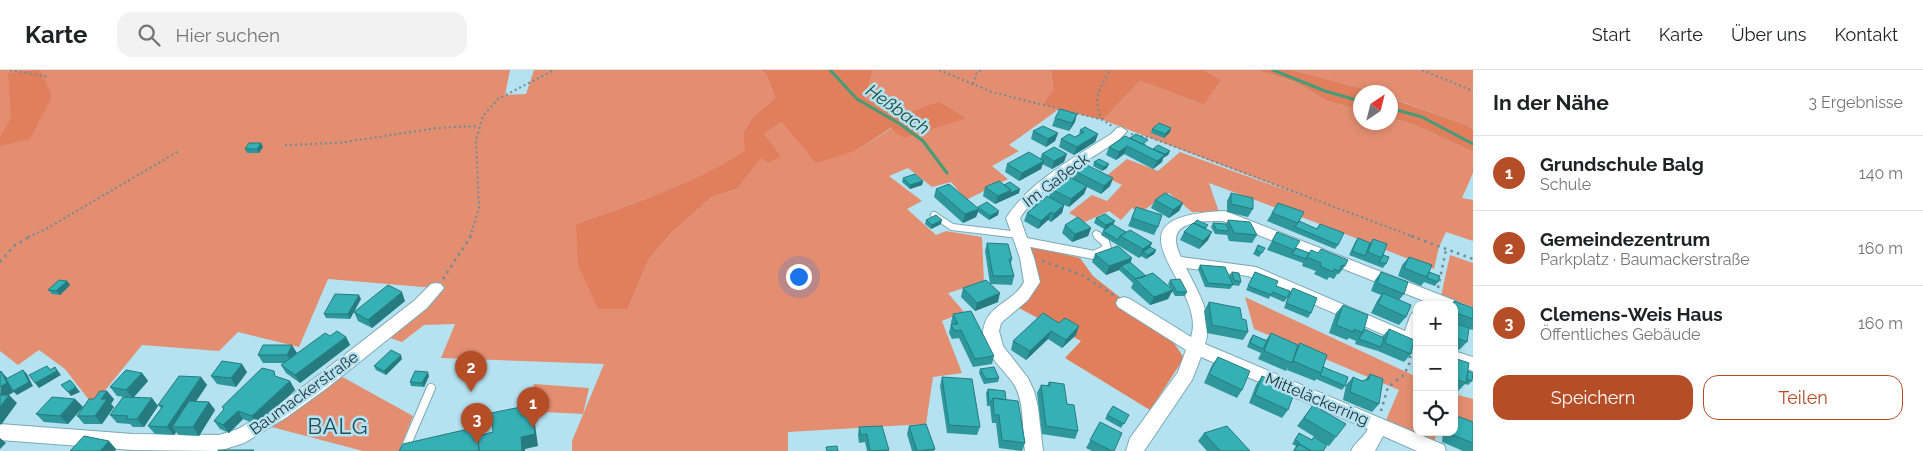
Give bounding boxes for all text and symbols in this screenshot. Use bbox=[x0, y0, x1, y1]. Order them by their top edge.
search box bbox=[117, 12, 467, 57]
text: Karte bbox=[25, 20, 87, 49]
icon: search bbox=[135, 21, 163, 49]
text: Hier suchen bbox=[175, 24, 280, 46]
text: Start bbox=[1592, 24, 1631, 45]
text: Karte bbox=[1659, 24, 1703, 45]
text: Über uns bbox=[1731, 24, 1806, 45]
text: Kontakt bbox=[1834, 24, 1898, 45]
water label: Heßbach bbox=[862, 80, 934, 138]
north arrow bbox=[1353, 85, 1398, 130]
text: In der Nähe bbox=[1493, 90, 1609, 115]
text: 3 Ergebnisse bbox=[1809, 93, 1903, 112]
street label: Im Gaßeck bbox=[1019, 149, 1093, 211]
text: Grundschule Balg bbox=[1540, 153, 1704, 175]
text: 1 bbox=[1505, 164, 1513, 183]
text: 140 m bbox=[1859, 164, 1903, 183]
text: Schule bbox=[1540, 175, 1591, 194]
text: Gemeindezentrum bbox=[1540, 228, 1710, 250]
text: 2 bbox=[1504, 239, 1514, 258]
text: 160 m bbox=[1858, 239, 1903, 258]
text: Parkplatz · Baumackerstraße bbox=[1540, 250, 1750, 269]
your location bbox=[786, 264, 812, 290]
map controls bbox=[1413, 301, 1458, 436]
button: + bbox=[1413, 301, 1458, 346]
text: Clemens-Weis Haus bbox=[1540, 303, 1723, 325]
text: 3 bbox=[1505, 314, 1513, 333]
text: 160 m bbox=[1858, 314, 1903, 333]
text: Öffentliches Gebäude bbox=[1540, 325, 1701, 344]
button: − bbox=[1413, 346, 1458, 391]
street label: Baumackerstraße bbox=[246, 347, 362, 439]
pin: 2 bbox=[455, 351, 487, 392]
street label: Mitteläckerring bbox=[1262, 369, 1372, 429]
button: Speichern bbox=[1493, 375, 1693, 420]
button: Teilen bbox=[1703, 375, 1903, 420]
pin: 1 bbox=[517, 387, 549, 428]
button: locate bbox=[1413, 391, 1458, 436]
pin: 3 bbox=[461, 403, 493, 444]
district label: BALG bbox=[307, 413, 369, 439]

